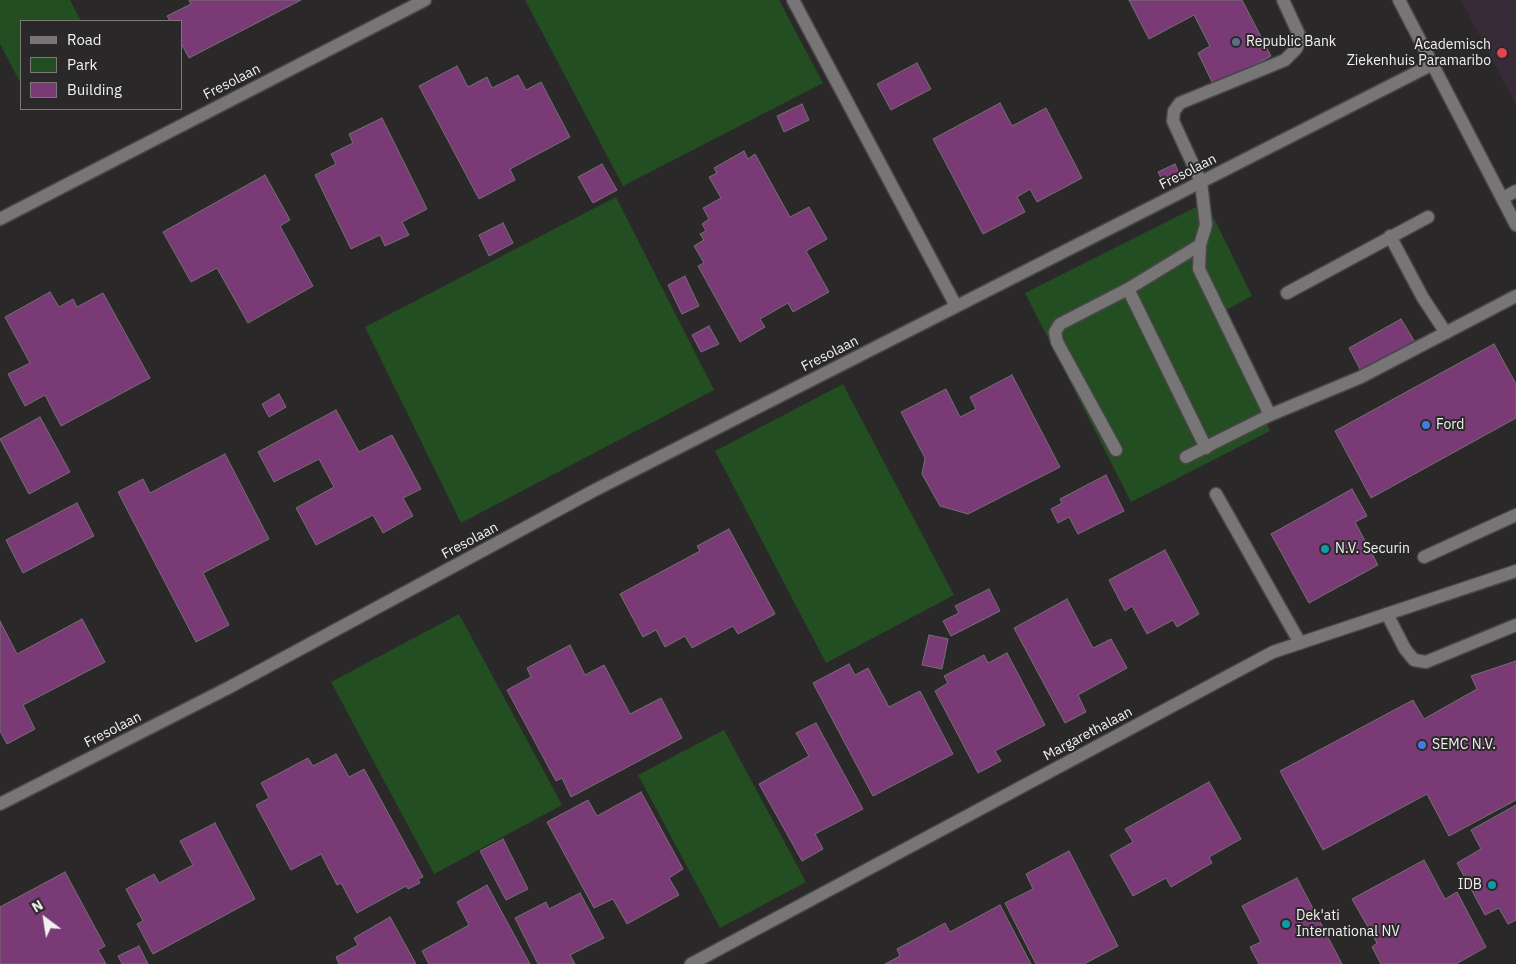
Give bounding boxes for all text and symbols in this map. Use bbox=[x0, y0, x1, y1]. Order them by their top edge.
legend bbox=[20, 20, 182, 110]
text: Road bbox=[67, 30, 102, 49]
place label: Republic Bank bbox=[1246, 34, 1336, 50]
marker: Republic Bank bbox=[1230, 36, 1242, 48]
place label: Academisch Ziekenhuis Paramaribo bbox=[1347, 37, 1491, 70]
marker: Academisch Ziekenhuis Paramaribo bbox=[1495, 46, 1509, 60]
text: Park bbox=[67, 55, 97, 74]
street label: Fresolaan bbox=[201, 61, 263, 103]
text: Building bbox=[67, 80, 122, 99]
street label: Fresolaan bbox=[1157, 151, 1219, 193]
street label: Fresolaan bbox=[799, 333, 861, 375]
place label: Ford bbox=[1436, 417, 1464, 433]
marker: Ford bbox=[1420, 419, 1432, 431]
street label: Fresolaan bbox=[439, 519, 501, 563]
place label: N.V. Securin bbox=[1335, 541, 1410, 557]
marker: N.V. Securin bbox=[1319, 543, 1331, 555]
street label: Margarethalaan bbox=[1041, 704, 1135, 764]
street label: Fresolaan bbox=[82, 709, 144, 751]
place label: SEMC N.V. bbox=[1432, 737, 1496, 753]
marker: SEMC N.V. bbox=[1416, 739, 1428, 751]
place label: IDB bbox=[1458, 877, 1482, 893]
marker: IDB bbox=[1486, 879, 1498, 891]
north arrow bbox=[20, 894, 70, 944]
text: N bbox=[28, 896, 46, 916]
place label: Dek'ati International NV bbox=[1296, 908, 1400, 940]
marker: Dek'ati International NV bbox=[1280, 918, 1292, 930]

